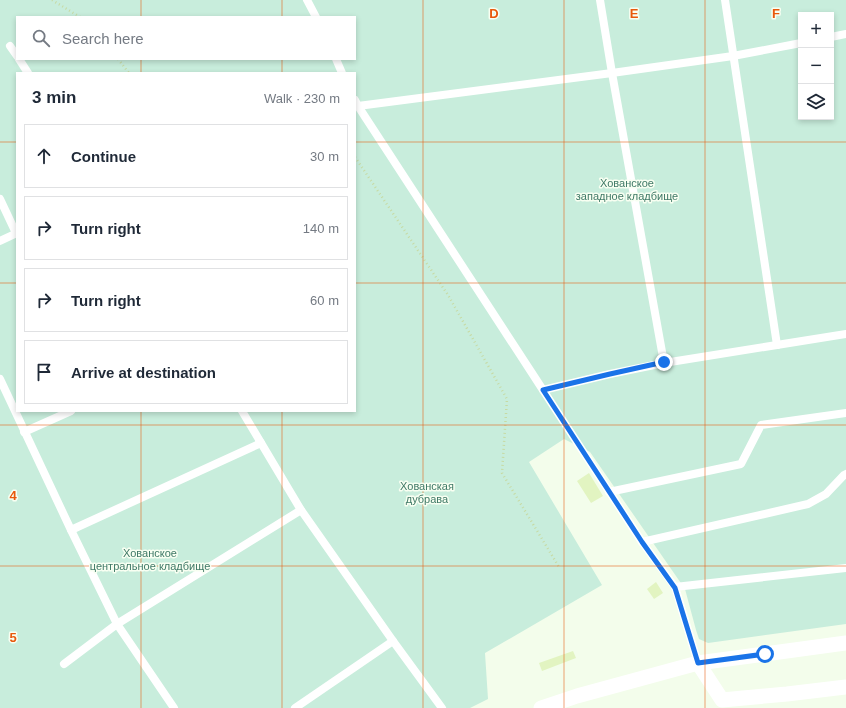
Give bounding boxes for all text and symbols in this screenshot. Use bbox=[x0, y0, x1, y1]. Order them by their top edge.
text: D bbox=[489, 6, 499, 21]
text: E bbox=[630, 6, 639, 21]
text: F bbox=[772, 6, 780, 21]
map controls bbox=[798, 12, 834, 120]
button: + bbox=[798, 12, 834, 48]
search box bbox=[16, 16, 356, 60]
icon: search bbox=[30, 27, 52, 49]
text: Search here bbox=[62, 30, 144, 47]
button: − bbox=[798, 48, 834, 84]
button: layers bbox=[798, 84, 834, 120]
text: 3 min bbox=[32, 88, 76, 107]
text: Walk · 230 m bbox=[264, 91, 340, 106]
icon: ahead bbox=[33, 145, 55, 167]
text: Continue bbox=[71, 148, 136, 165]
text: 30 m bbox=[310, 149, 339, 164]
park label: Хованское западное кладбище bbox=[576, 177, 678, 202]
icon: right bbox=[33, 217, 55, 239]
text: Turn right bbox=[71, 220, 141, 237]
text: 140 m bbox=[303, 221, 339, 236]
icon: right bbox=[33, 289, 55, 311]
text: Turn right bbox=[71, 292, 141, 309]
text: 60 m bbox=[310, 293, 339, 308]
route end bbox=[655, 353, 673, 371]
icon: arrive bbox=[33, 361, 55, 383]
text: Arrive at destination bbox=[71, 364, 216, 381]
park label: Хованская дубрава bbox=[400, 480, 454, 505]
text: 4 bbox=[9, 488, 17, 503]
park label: Хованское центральное кладбище bbox=[90, 547, 210, 572]
text: 5 bbox=[9, 630, 17, 645]
route start bbox=[756, 645, 774, 663]

